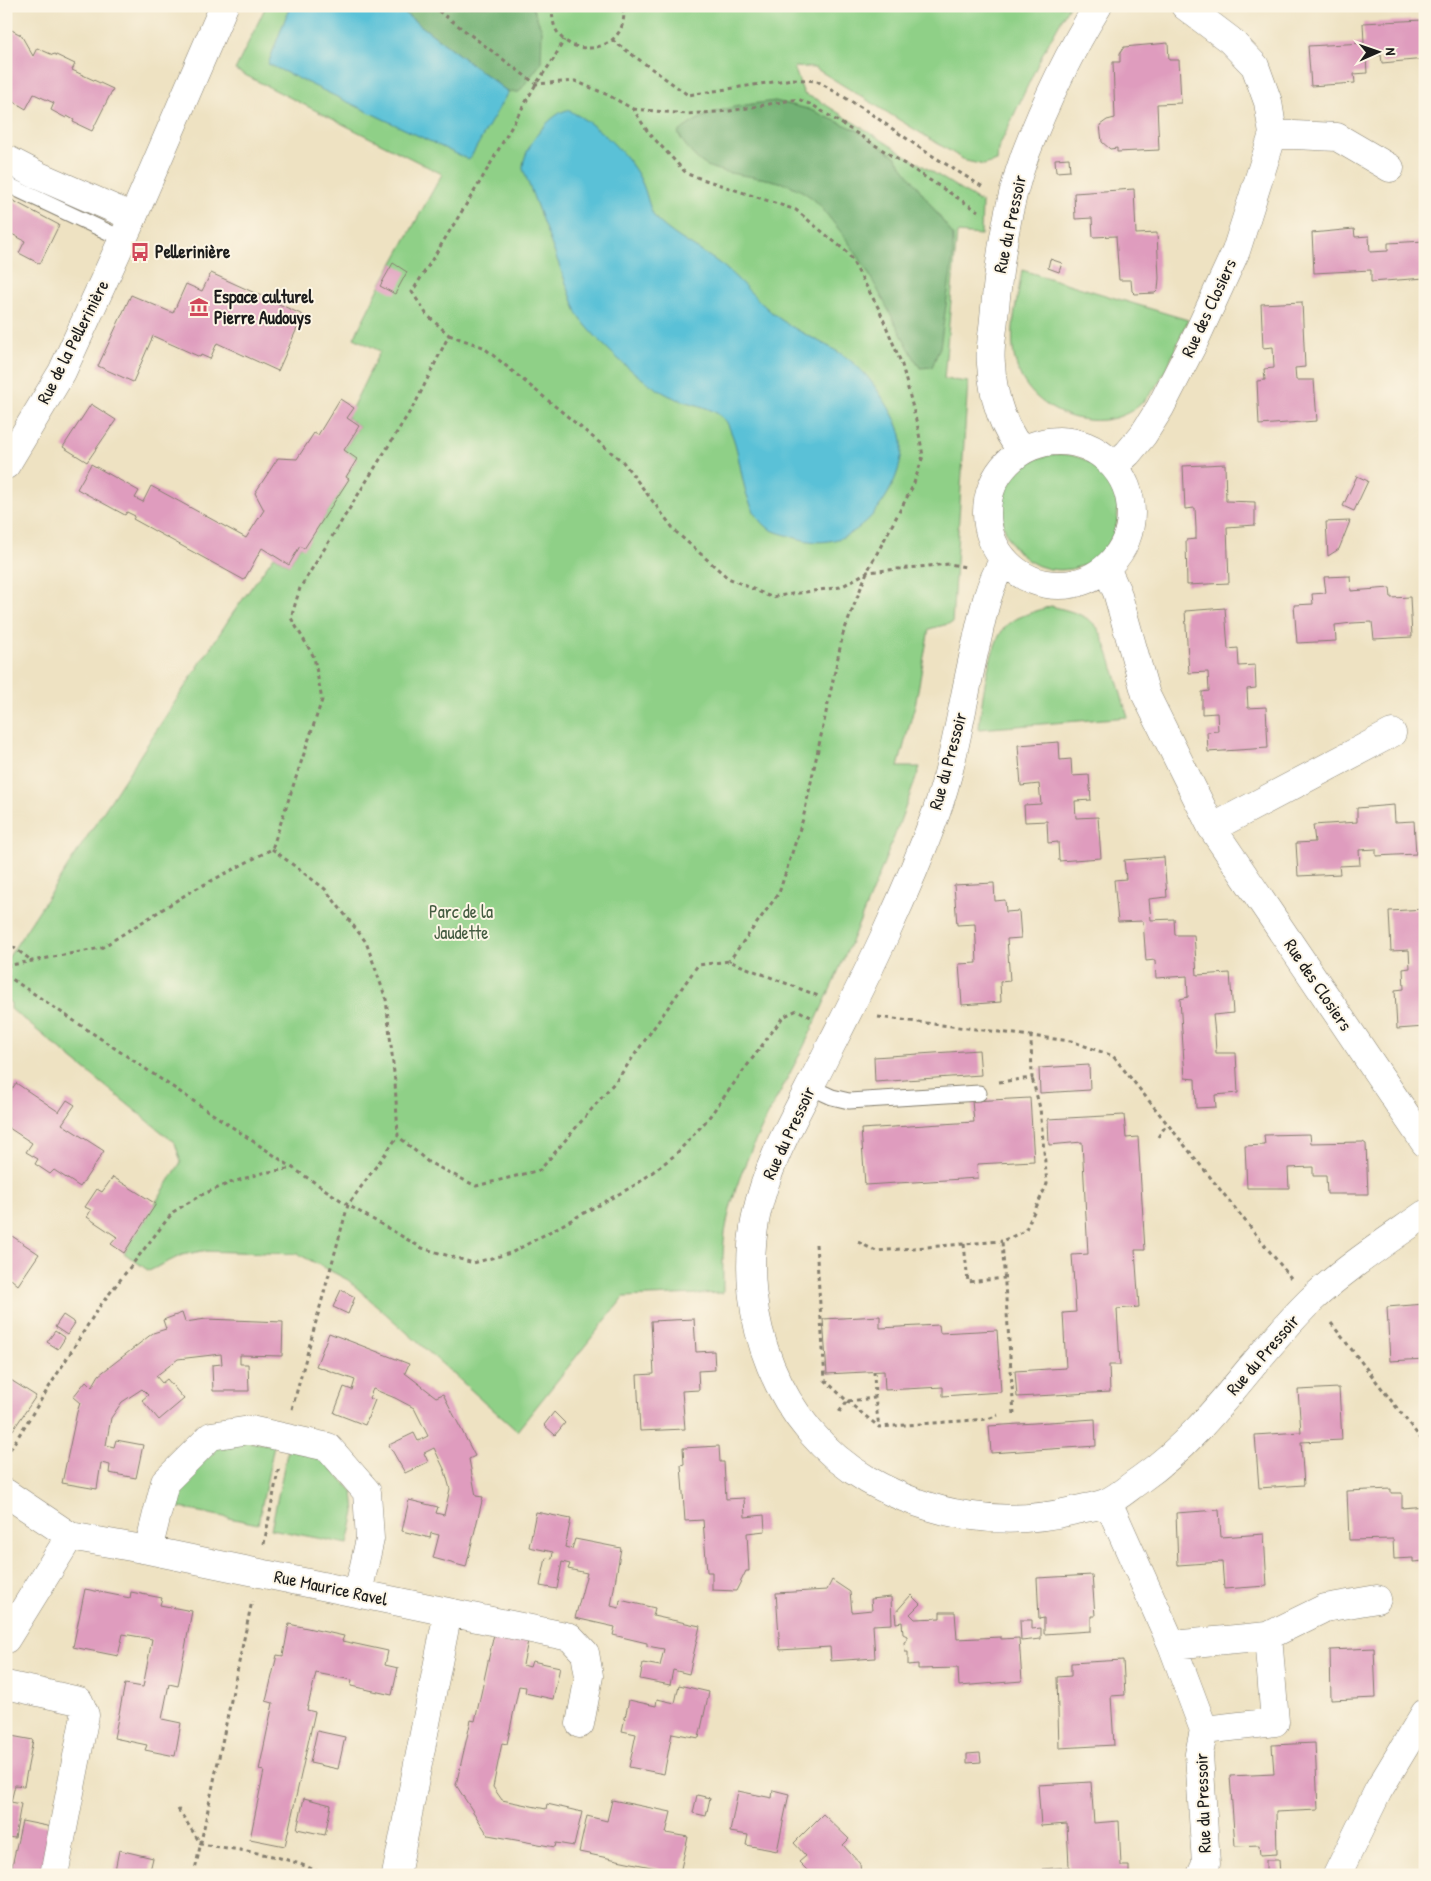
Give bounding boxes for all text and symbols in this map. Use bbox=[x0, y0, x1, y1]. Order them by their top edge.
north arrow bbox=[1354, 28, 1404, 78]
text: N bbox=[1382, 47, 1401, 56]
street label: Rue du Pressoir bbox=[987, 172, 1032, 275]
place label: Pellerinière bbox=[155, 239, 231, 264]
bus stop icon: Pellerinière bbox=[129, 241, 151, 263]
street label: Rue des Closiers bbox=[1175, 254, 1242, 361]
street label: Rue de la Pellerinière bbox=[31, 275, 115, 408]
place label: Espace culturel Pierre Audouys bbox=[214, 284, 314, 331]
museum icon: Espace culturel Pierre Audouys bbox=[188, 296, 210, 318]
street label: Rue du Pressoir bbox=[923, 709, 973, 812]
park label: Parc de la Jaudette bbox=[429, 899, 493, 945]
street label: Rue des Closiers bbox=[1278, 934, 1358, 1036]
street label: Rue du Pressoir bbox=[756, 1082, 821, 1183]
street label: Rue du Pressoir bbox=[1220, 1309, 1305, 1401]
street label: Rue Maurice Ravel bbox=[272, 1563, 390, 1612]
street label: Rue du Pressoir bbox=[1188, 1753, 1217, 1853]

